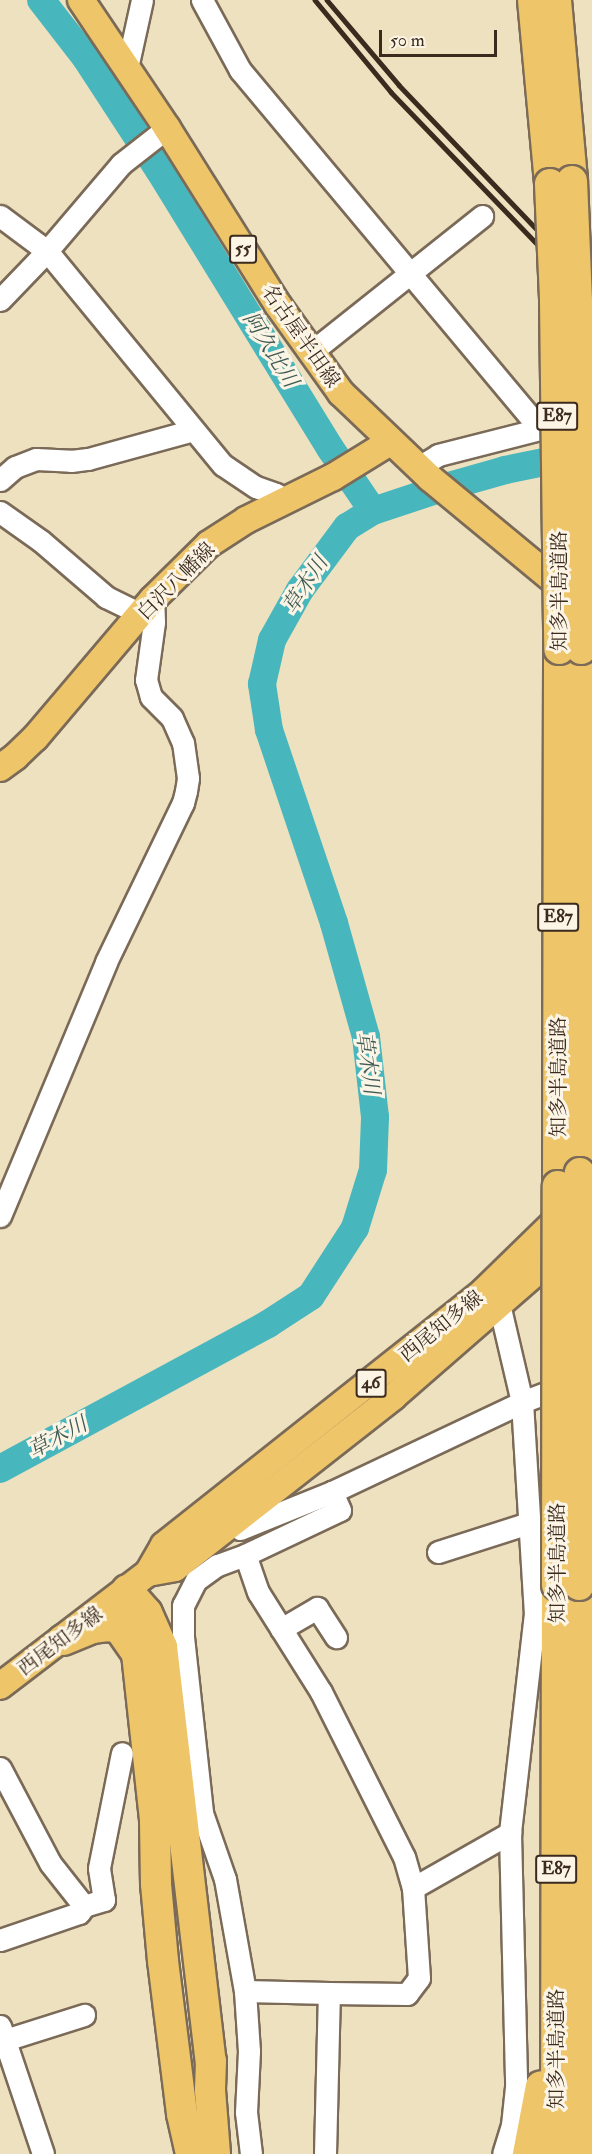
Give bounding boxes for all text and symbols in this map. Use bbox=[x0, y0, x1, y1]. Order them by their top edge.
scale bar bbox=[382, 18, 500, 56]
text: 50 m bbox=[390, 29, 425, 52]
road number: 55 bbox=[228, 234, 258, 264]
street label: 名古屋半田線 bbox=[257, 280, 345, 392]
water label: 阿久比川 bbox=[237, 308, 303, 392]
road number: E87 bbox=[536, 401, 578, 431]
street label: 知多半島道路 bbox=[547, 531, 571, 651]
street label: 白沢八幡線 bbox=[132, 537, 220, 625]
water label: 草木川 bbox=[278, 552, 334, 618]
road number: E87 bbox=[537, 902, 579, 932]
street label: 知多半島道路 bbox=[546, 1017, 570, 1137]
water label: 草木川 bbox=[350, 1030, 384, 1096]
street label: 西尾知多線 bbox=[395, 1285, 487, 1367]
road number: 46 bbox=[354, 1368, 388, 1398]
water label: 草木川 bbox=[24, 1412, 92, 1464]
street label: 知多半島道路 bbox=[545, 1503, 569, 1623]
street label: 西尾知多線 bbox=[13, 1601, 107, 1681]
road number: E87 bbox=[535, 1854, 577, 1884]
street label: 知多半島道路 bbox=[544, 1989, 568, 2109]

